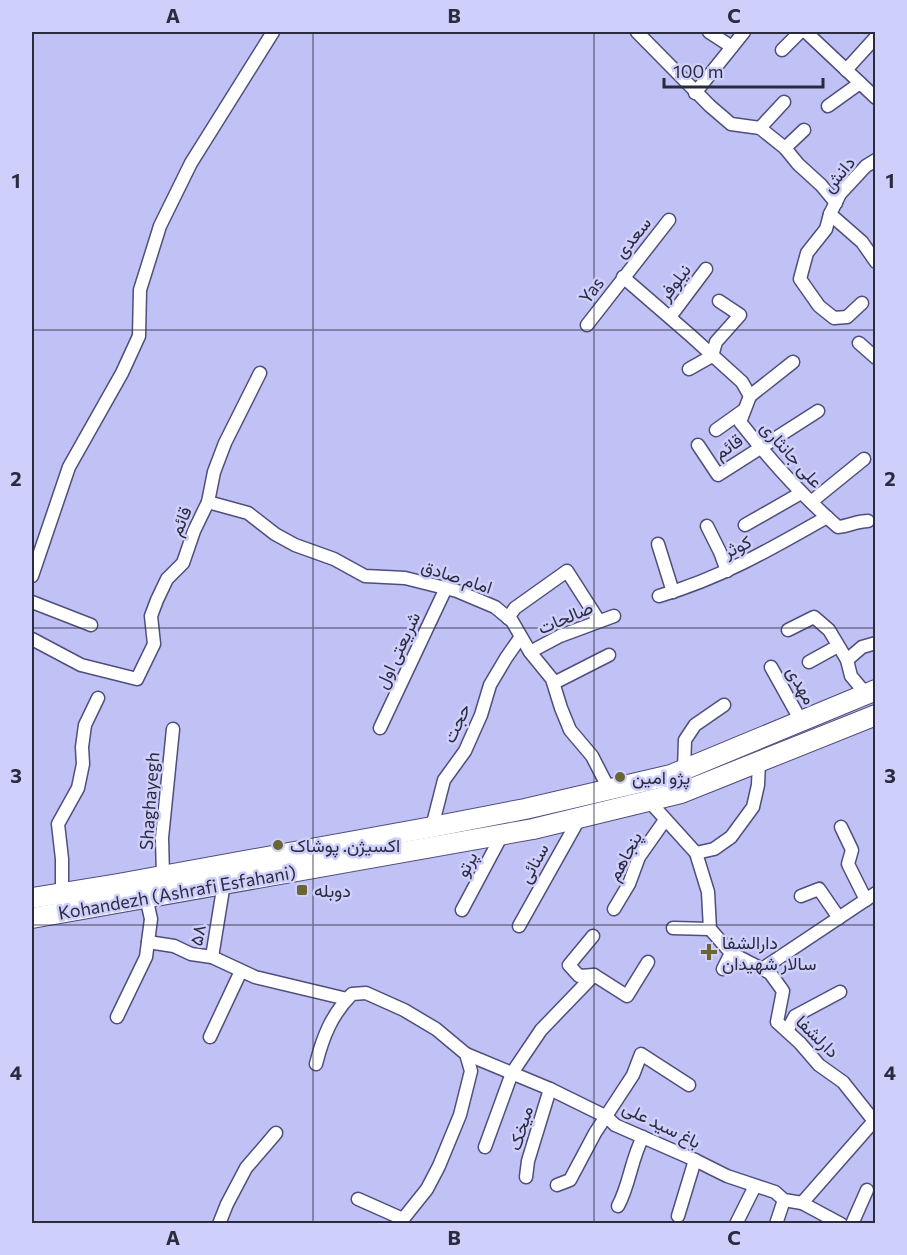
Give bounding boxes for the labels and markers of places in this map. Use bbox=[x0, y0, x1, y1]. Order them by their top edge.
place label: پژو امین bbox=[632, 766, 690, 790]
marker: پژو امین bbox=[613, 770, 627, 784]
place label: اکسیژن. پوشاک bbox=[290, 834, 400, 858]
marker: اکسیژن. پوشاک bbox=[271, 838, 285, 852]
place label: دوبله bbox=[314, 879, 351, 902]
marker: دوبله bbox=[295, 883, 309, 897]
place label: دارالشفا سالار شهیدان bbox=[722, 931, 816, 975]
marker: دارالشفا سالار شهیدان bbox=[700, 943, 718, 961]

